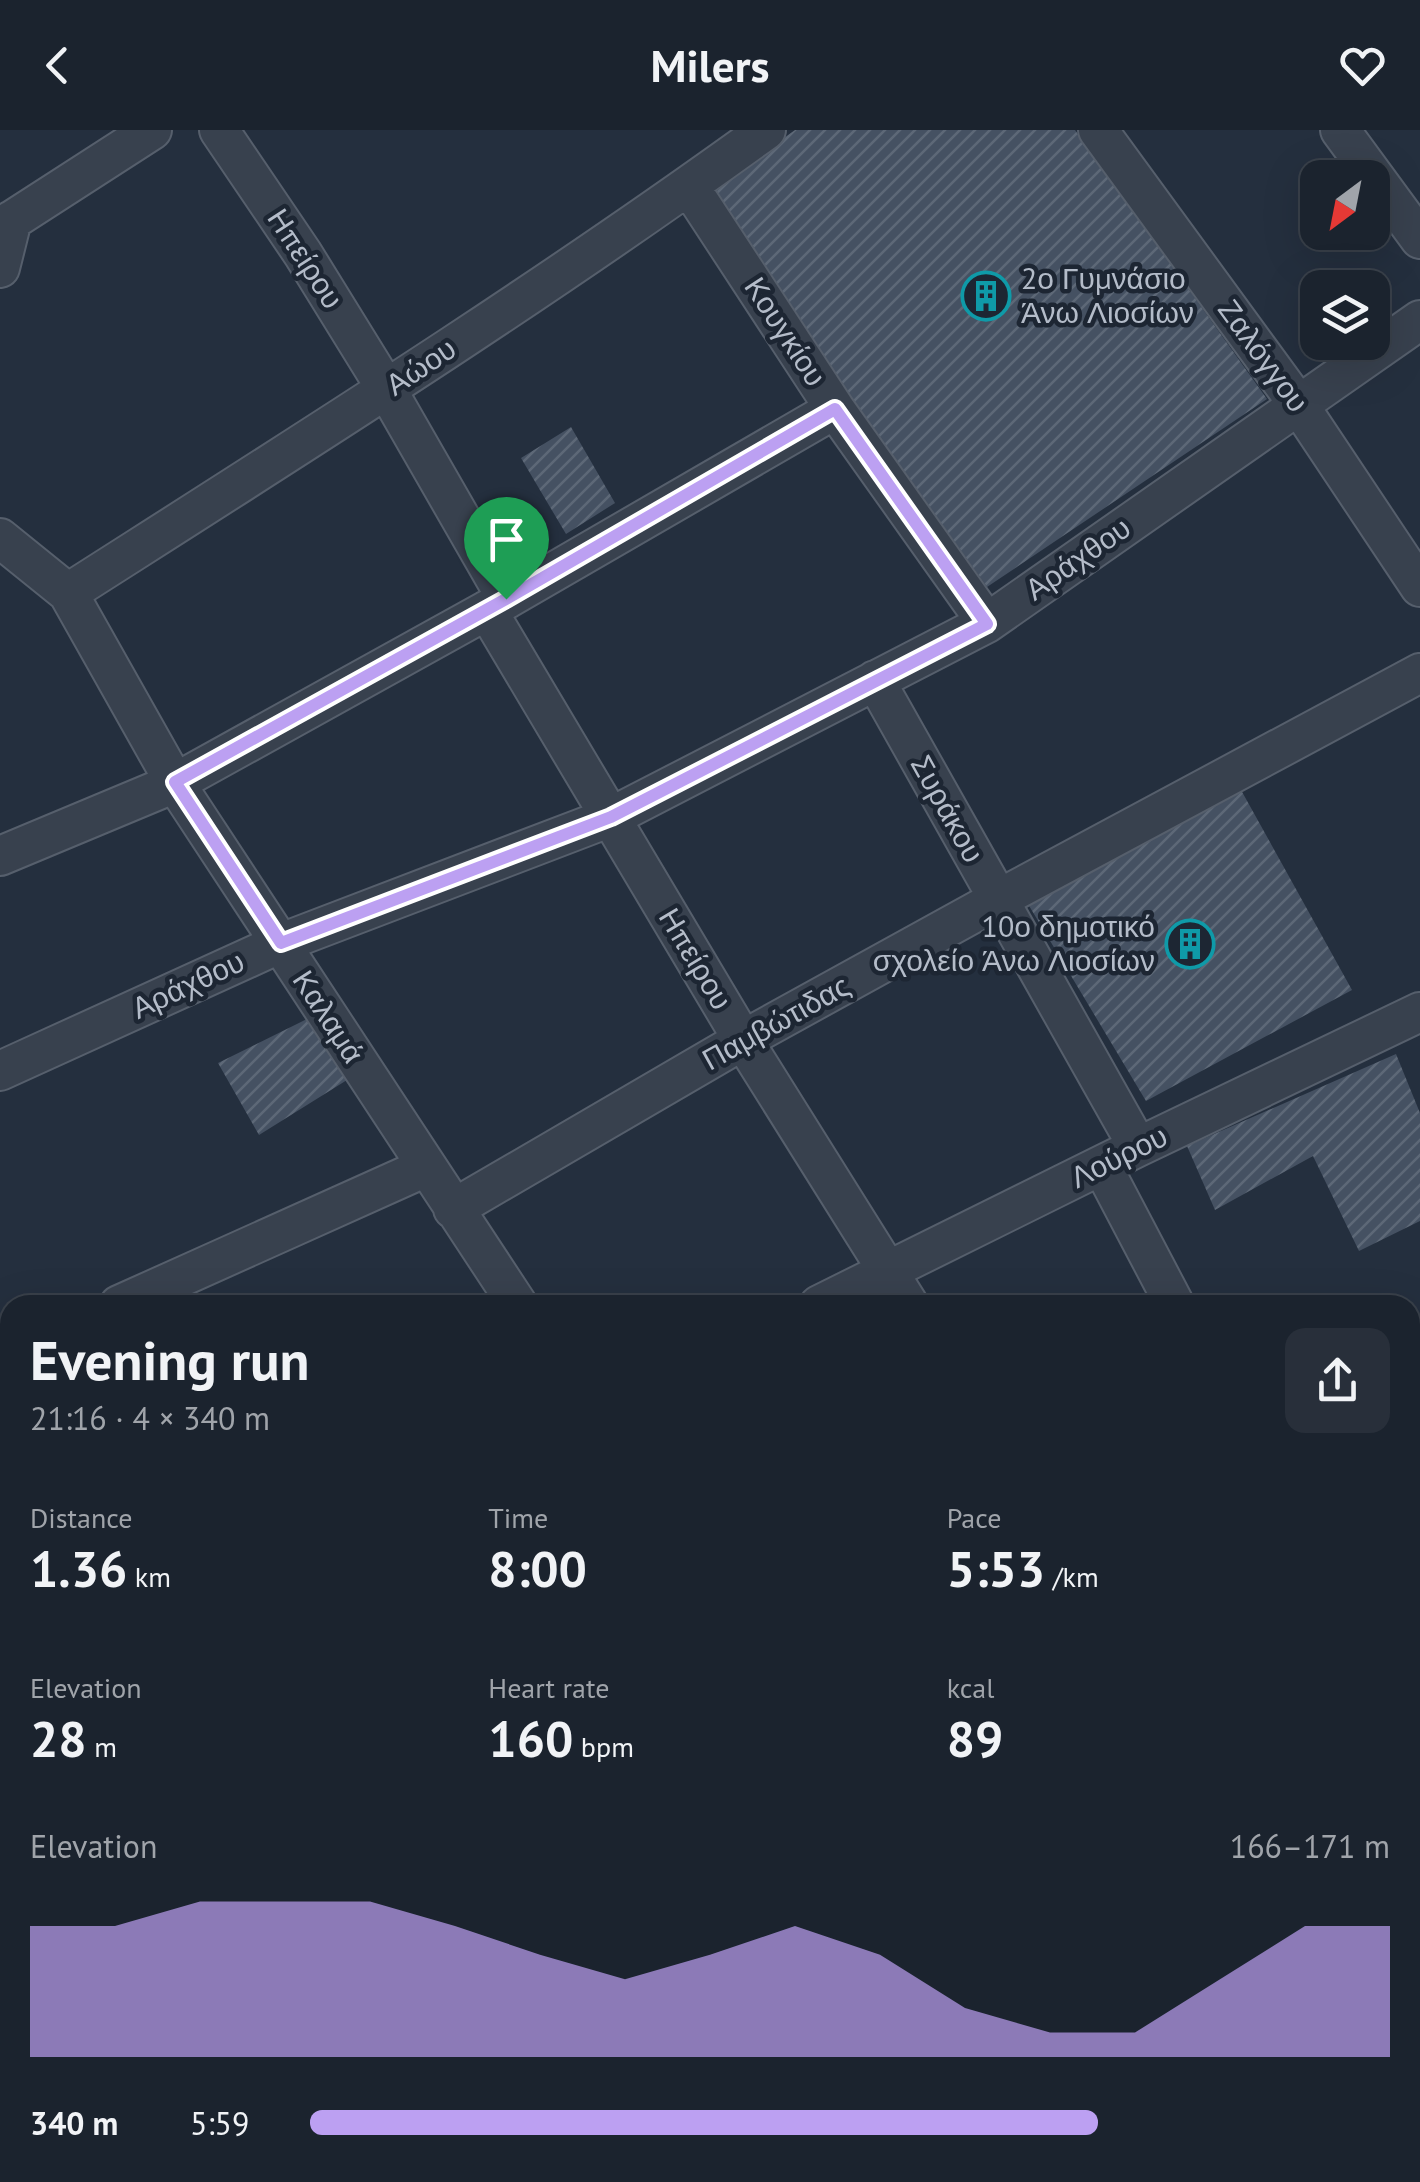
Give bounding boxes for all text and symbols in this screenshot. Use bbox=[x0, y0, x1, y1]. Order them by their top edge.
text: Milers bbox=[651, 36, 769, 94]
icon: back bbox=[30, 38, 85, 93]
icon: heart bbox=[1335, 38, 1390, 93]
north arrow bbox=[1300, 160, 1390, 250]
map controls bbox=[1300, 160, 1390, 360]
street label: Ηπείρου bbox=[259, 201, 353, 316]
place label: 2ο Γυμνάσιο Άνω Λιοσίων bbox=[1021, 258, 1194, 331]
street label: Κουγκίου bbox=[737, 269, 836, 393]
building icon: 2ο Γυμνάσιο Άνω Λιοσίων bbox=[960, 270, 1012, 322]
button: layers bbox=[1300, 270, 1390, 360]
street label: Ζαλόγγου bbox=[1210, 291, 1318, 419]
street label: Αώου bbox=[378, 328, 463, 403]
pin bbox=[464, 497, 549, 600]
street label: Αράχθου bbox=[1017, 507, 1137, 608]
icon: arrive bbox=[479, 512, 534, 567]
street label: Συράκου bbox=[903, 748, 994, 869]
street label: Ηπείρου bbox=[651, 900, 742, 1016]
place label: 10ο δημοτικό σχολείο Άνω Λιοσίων bbox=[873, 906, 1155, 979]
building icon: 10ο δημοτικό σχολείο Άνω Λιοσίων bbox=[1164, 918, 1216, 970]
street label: Αράχθου bbox=[125, 941, 250, 1027]
street label: Καλαμά bbox=[285, 962, 374, 1070]
street label: Παμβώτιδας bbox=[695, 965, 856, 1078]
street label: Λούρου bbox=[1063, 1115, 1173, 1196]
text: Evening run bbox=[30, 1324, 310, 1395]
button: share bbox=[1285, 1328, 1390, 1433]
text: 21:16 · 4 × 340 m bbox=[30, 1397, 270, 1439]
text: Distance bbox=[30, 1499, 133, 1536]
text: Time bbox=[488, 1499, 548, 1536]
text: Pace bbox=[947, 1499, 1001, 1536]
text: 1.36 bbox=[30, 1536, 127, 1601]
text: 8:00 bbox=[488, 1536, 587, 1601]
text: 5:53 bbox=[947, 1536, 1045, 1601]
text: km bbox=[127, 1558, 171, 1595]
text: /km bbox=[1045, 1558, 1099, 1595]
text: Elevation bbox=[30, 1669, 142, 1706]
text: Heart rate bbox=[488, 1669, 609, 1706]
text: kcal bbox=[947, 1669, 994, 1706]
text: 28 bbox=[30, 1706, 87, 1771]
text: 160 bbox=[488, 1706, 573, 1771]
text: 89 bbox=[947, 1706, 1003, 1771]
text: m bbox=[87, 1728, 117, 1765]
text: bpm bbox=[573, 1728, 634, 1765]
text: Elevation bbox=[30, 1825, 157, 1867]
text: 166–171 m bbox=[1230, 1825, 1390, 1867]
text: 340 m bbox=[30, 2102, 118, 2144]
text: 5:59 bbox=[190, 2102, 249, 2144]

